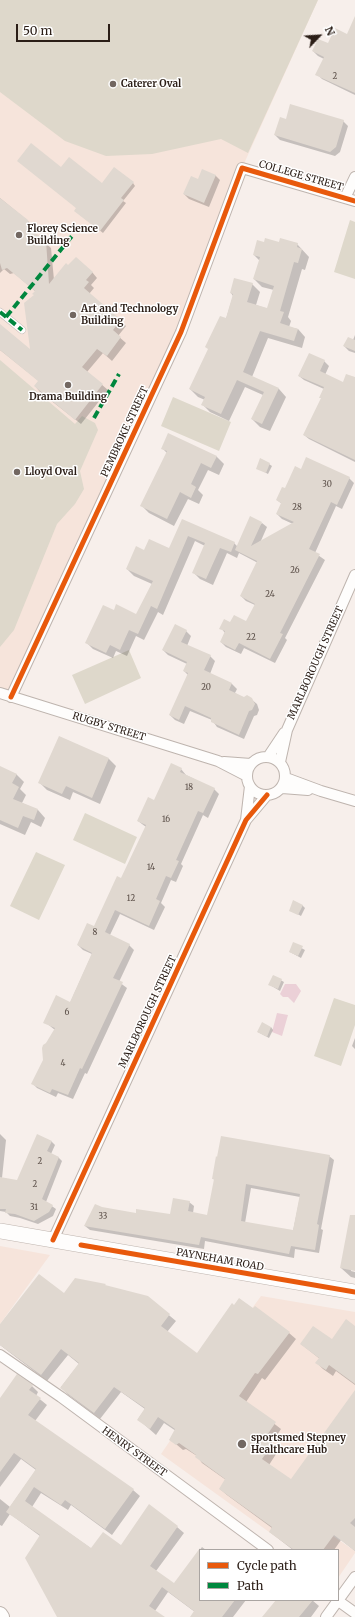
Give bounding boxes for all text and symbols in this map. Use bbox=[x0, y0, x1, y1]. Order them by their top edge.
scale bar bbox=[18, 16, 112, 42]
north arrow bbox=[299, 16, 339, 56]
text: 50 m bbox=[23, 23, 52, 38]
text: N bbox=[322, 24, 338, 38]
house number: 2 bbox=[333, 72, 337, 82]
place label: Caterer Oval bbox=[121, 78, 181, 90]
marker: Caterer Oval bbox=[108, 79, 118, 89]
street label: COLLEGE STREET bbox=[257, 158, 345, 194]
place label: Florey Science Building bbox=[27, 223, 98, 246]
marker: Florey Science Building bbox=[14, 230, 24, 240]
place label: Art and Technology Building bbox=[81, 303, 178, 326]
marker: Art and Technology Building bbox=[68, 310, 78, 320]
marker: Drama Building bbox=[63, 380, 73, 390]
street label: PEMBROKE STREET bbox=[99, 385, 151, 479]
place label: Drama Building bbox=[29, 391, 107, 403]
place label: Lloyd Oval bbox=[25, 466, 77, 478]
marker: Lloyd Oval bbox=[12, 467, 22, 477]
house number: 30 bbox=[322, 480, 332, 490]
house number: 28 bbox=[292, 503, 302, 513]
house number: 26 bbox=[290, 566, 300, 576]
house number: 24 bbox=[265, 590, 275, 600]
street label: MARLBOROUGH STREET bbox=[286, 604, 346, 722]
house number: 22 bbox=[246, 633, 256, 643]
house number: 20 bbox=[201, 683, 211, 693]
street label: RUGBY STREET bbox=[71, 710, 147, 744]
house number: 18 bbox=[185, 783, 193, 793]
house number: 16 bbox=[162, 815, 170, 825]
house number: 14 bbox=[147, 863, 155, 873]
house number: 12 bbox=[127, 894, 135, 904]
house number: 8 bbox=[93, 928, 97, 938]
street label: MARLBOROUGH STREET bbox=[117, 954, 179, 1070]
house number: 6 bbox=[65, 1008, 69, 1018]
house number: 4 bbox=[61, 1059, 65, 1069]
house number: 2 bbox=[38, 1157, 42, 1167]
house number: 2 bbox=[33, 1180, 37, 1190]
house number: 31 bbox=[30, 1203, 38, 1213]
house number: 33 bbox=[99, 1212, 107, 1222]
street label: PAYNEHAM ROAD bbox=[175, 1246, 265, 1274]
street label: HENRY STREET bbox=[99, 1424, 169, 1480]
place label: sportsmed Stepney Healthcare Hub bbox=[251, 1432, 346, 1456]
marker: sportsmed Stepney Healthcare Hub bbox=[236, 1438, 248, 1450]
legend bbox=[199, 1549, 339, 1601]
text: Cycle path bbox=[237, 1558, 297, 1573]
text: Path bbox=[237, 1578, 263, 1593]

